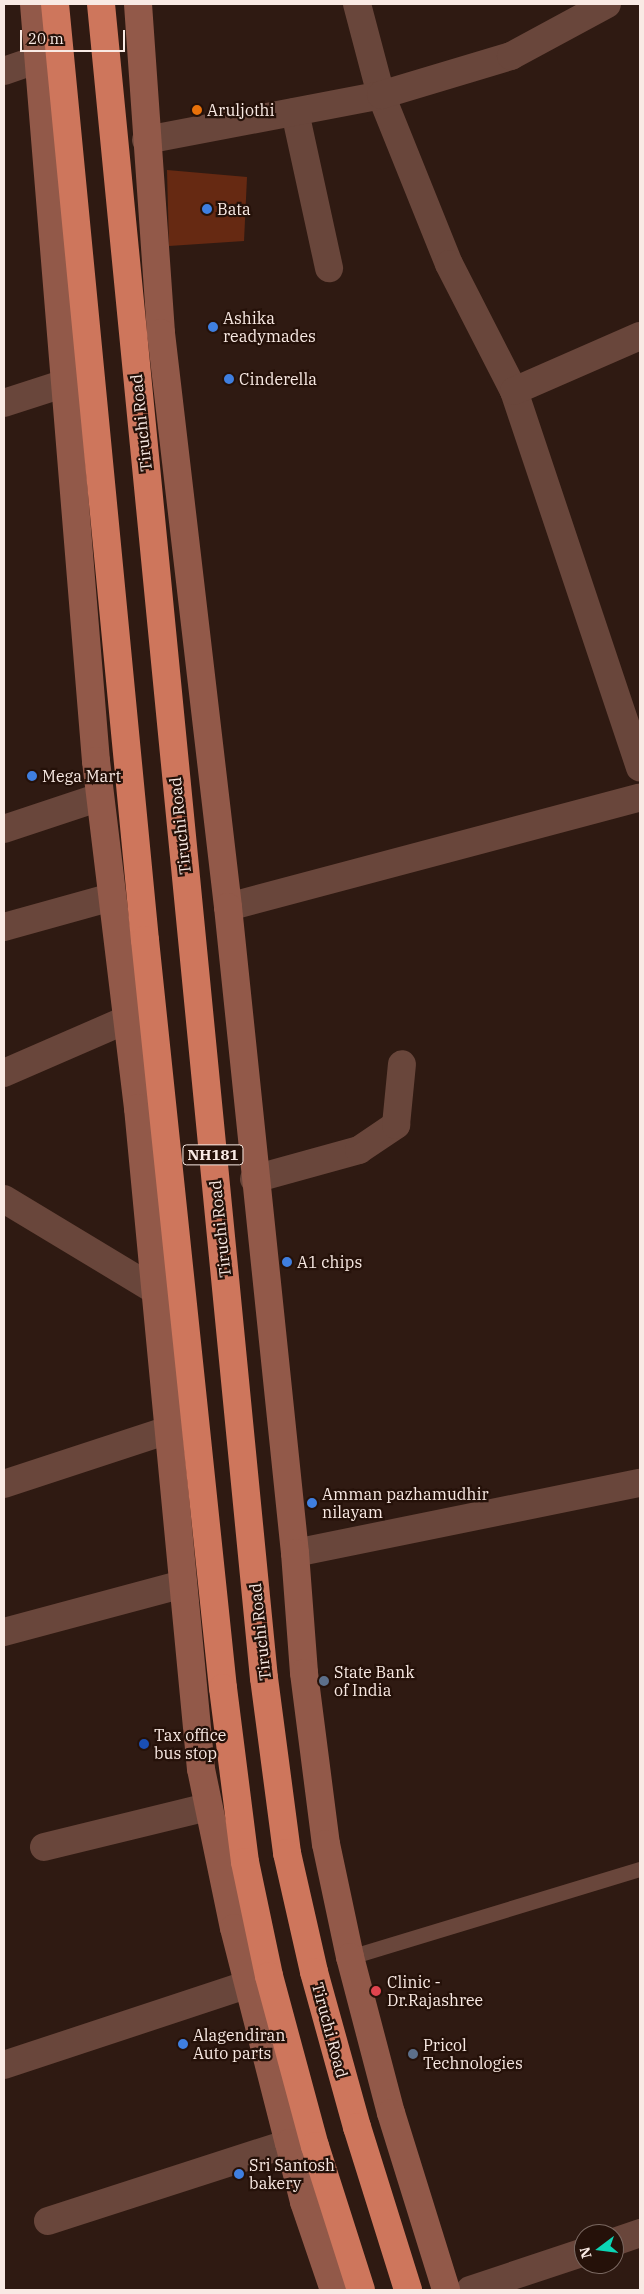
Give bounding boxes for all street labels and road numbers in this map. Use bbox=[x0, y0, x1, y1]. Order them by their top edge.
street label: Tiruchi Road bbox=[126, 373, 156, 473]
street label: Tiruchi Road bbox=[165, 776, 195, 876]
road number: NH181 bbox=[182, 1142, 244, 1168]
street label: Tiruchi Road bbox=[205, 1179, 235, 1279]
street label: Tiruchi Road bbox=[245, 1582, 275, 1682]
street label: Tiruchi Road bbox=[308, 1980, 352, 2080]

